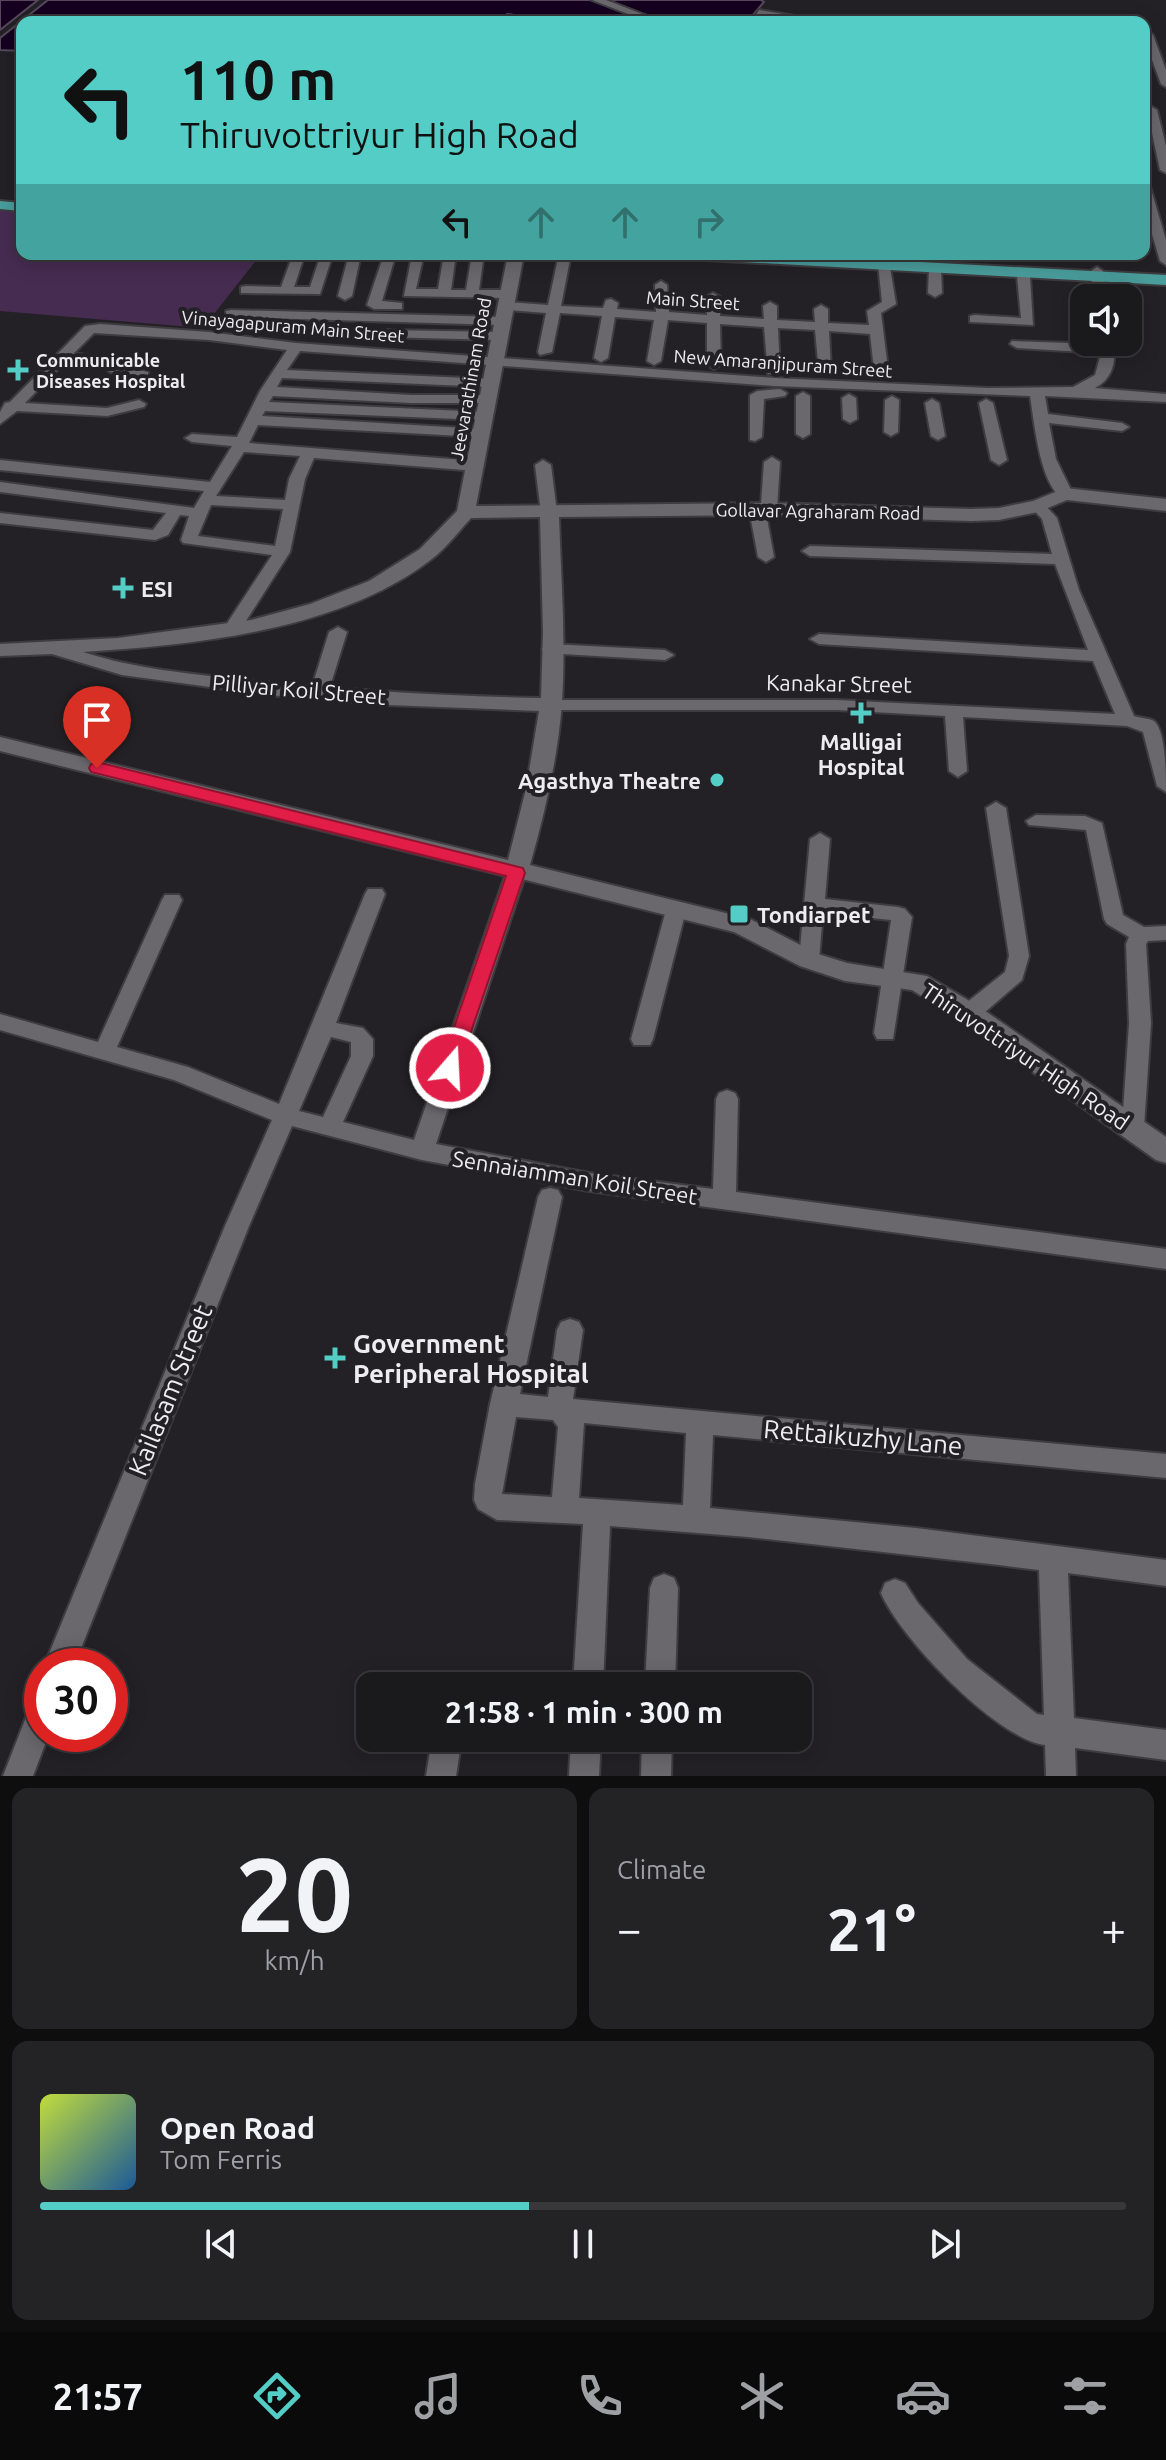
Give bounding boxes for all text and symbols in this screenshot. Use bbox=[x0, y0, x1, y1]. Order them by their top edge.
icon: left bbox=[48, 48, 152, 152]
text: 110 m bbox=[180, 48, 336, 111]
text: Thiruvottriyur High Road bbox=[180, 114, 579, 155]
icon: left bbox=[435, 200, 479, 244]
icon: ahead bbox=[519, 200, 563, 244]
icon: ahead bbox=[603, 200, 647, 244]
icon: right bbox=[687, 200, 731, 244]
map controls bbox=[1070, 284, 1142, 356]
button: sound bbox=[1070, 284, 1142, 356]
street label: Main Street bbox=[645, 287, 741, 313]
street label: Jeevarathinam Road bbox=[446, 296, 494, 462]
street label: Vinayagapuram Main Street bbox=[181, 306, 405, 346]
street label: New Amaranjipuram Street bbox=[673, 345, 893, 381]
place label: Communicable Diseases Hospital bbox=[36, 350, 186, 391]
marker: Communicable Diseases Hospital bbox=[7, 359, 29, 381]
street label: Gollavar Agraharam Road bbox=[715, 499, 921, 523]
place label: ESI bbox=[141, 576, 173, 601]
marker: ESI bbox=[112, 577, 134, 599]
street label: Pilliyar Koil Street bbox=[211, 669, 387, 709]
street label: Kanakar Street bbox=[766, 669, 912, 697]
pin bbox=[63, 686, 131, 768]
icon: arrive bbox=[75, 698, 119, 742]
marker: Malligai Hospital bbox=[850, 702, 872, 724]
place label: Malligai Hospital bbox=[818, 729, 905, 779]
place label: Agasthya Theatre bbox=[518, 768, 701, 793]
marker: Agasthya Theatre bbox=[708, 771, 726, 789]
place label: Tondiarpet bbox=[757, 902, 870, 927]
marker: Tondiarpet bbox=[728, 903, 750, 925]
street label: Thiruvottriyur High Road bbox=[918, 978, 1134, 1134]
position arrow bbox=[408, 1026, 492, 1110]
street label: Sennaiamman Koil Street bbox=[451, 1145, 699, 1209]
street label: Kailasam Street bbox=[123, 1300, 217, 1480]
place label: Government Peripheral Hospital bbox=[353, 1329, 589, 1388]
marker: Government Peripheral Hospital bbox=[324, 1347, 346, 1369]
street label: Rettaikuzhy Lane bbox=[762, 1414, 964, 1460]
speed limit sign: 30 bbox=[24, 1648, 128, 1752]
text: 21:58 · 1 min · 300 m bbox=[445, 1695, 723, 1729]
text: 20 bbox=[236, 1835, 353, 1952]
text: Climate bbox=[617, 1855, 706, 1884]
text: 21° bbox=[827, 1895, 916, 1962]
text: − bbox=[617, 1904, 642, 1953]
text: + bbox=[1101, 1904, 1126, 1953]
text: km/h bbox=[264, 1946, 325, 1975]
text: Open Road bbox=[160, 2111, 315, 2145]
text: Tom Ferris bbox=[160, 2145, 282, 2174]
icon: previous bbox=[199, 2222, 243, 2266]
icon: pause bbox=[561, 2222, 605, 2266]
icon: next bbox=[923, 2222, 967, 2266]
icon: directions bbox=[249, 2368, 305, 2424]
icon: music bbox=[410, 2368, 466, 2424]
icon: phone bbox=[572, 2368, 628, 2424]
icon: climate bbox=[734, 2368, 790, 2424]
icon: car bbox=[895, 2368, 951, 2424]
icon: filters bbox=[1057, 2368, 1113, 2424]
text: 21:57 bbox=[53, 2376, 143, 2417]

